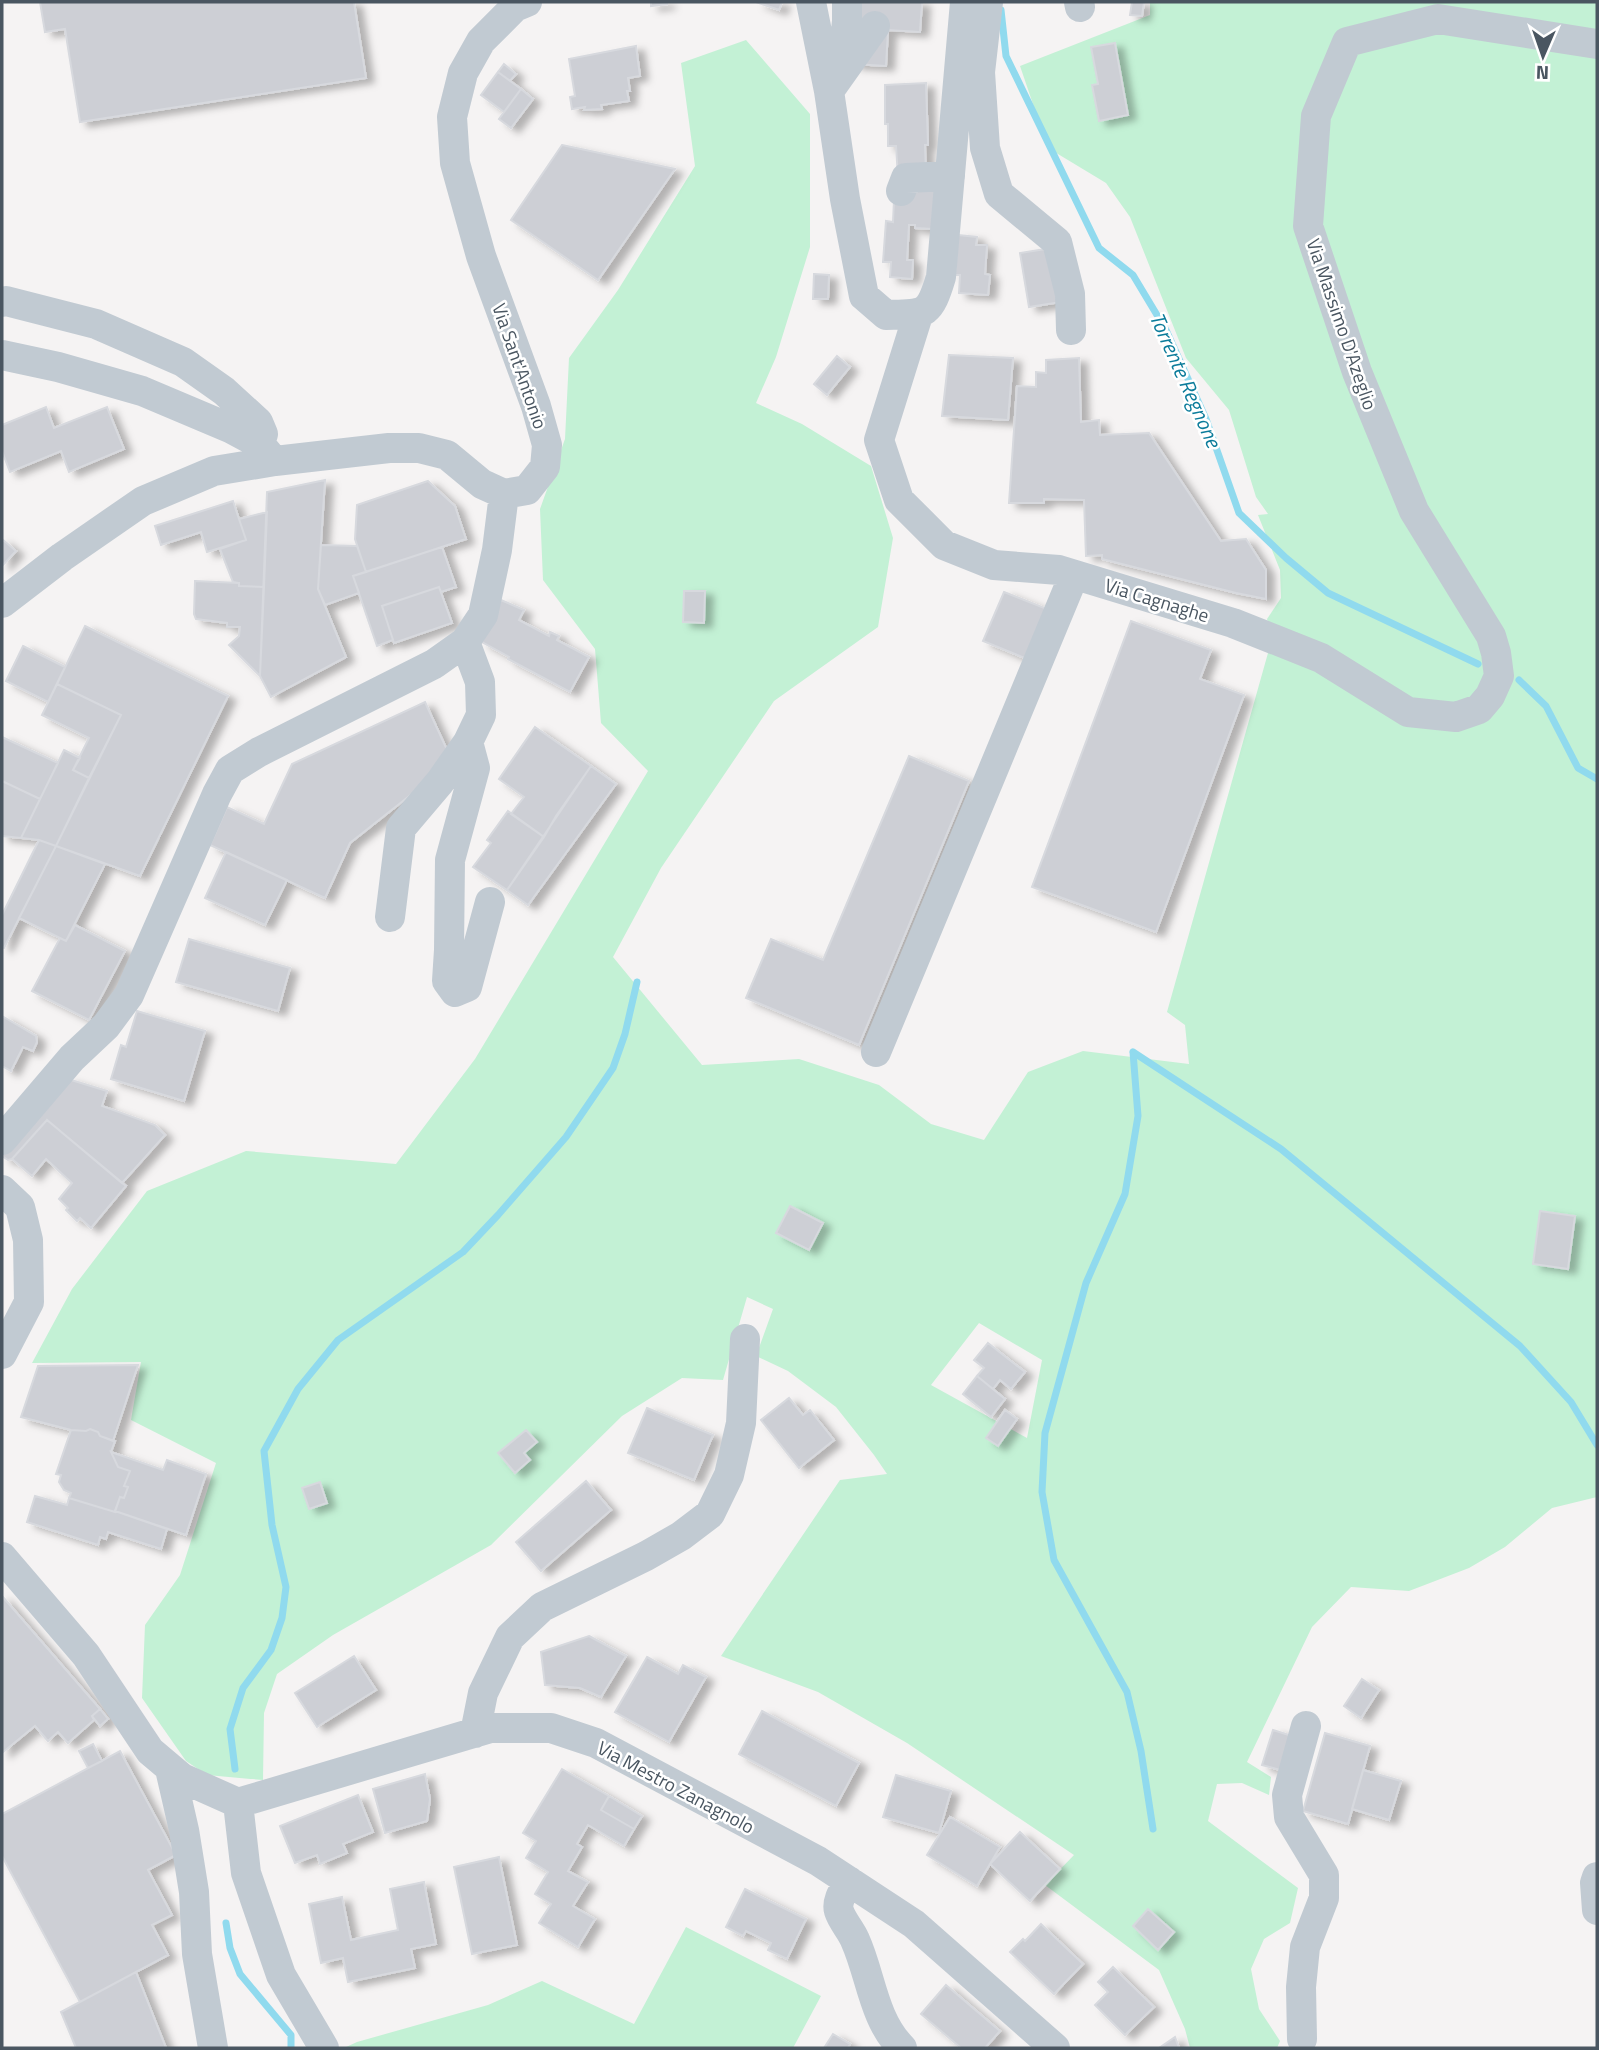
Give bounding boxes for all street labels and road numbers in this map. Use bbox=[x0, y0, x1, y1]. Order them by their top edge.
street label: Via Massimo D'Azeglio bbox=[1300, 234, 1385, 413]
street label: Via Sant'Antonio bbox=[485, 299, 556, 433]
street label: Via Cagnaghe bbox=[1101, 570, 1213, 629]
street label: Via Mestro Zanagnolo bbox=[592, 1733, 760, 1840]

